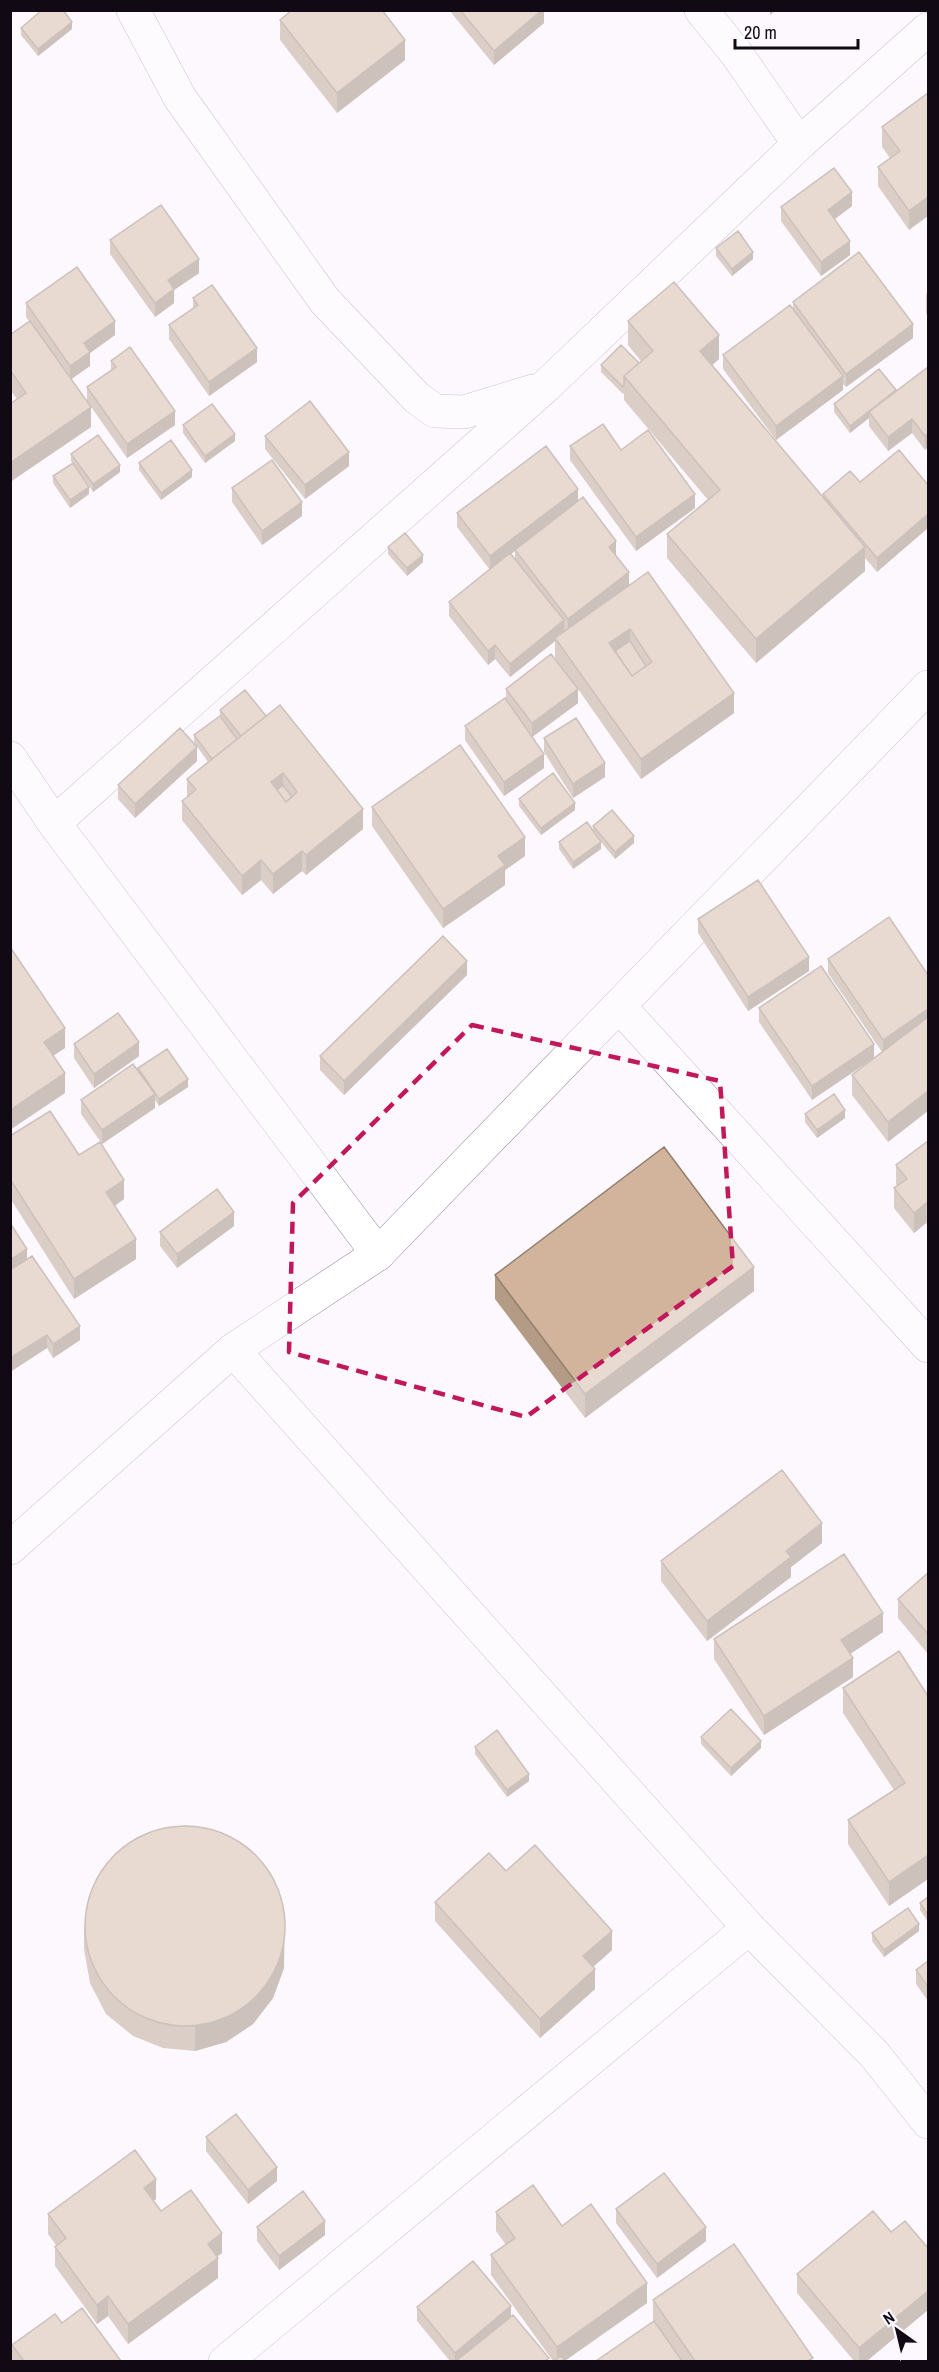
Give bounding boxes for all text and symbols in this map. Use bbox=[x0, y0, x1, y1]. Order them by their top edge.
scale bar bbox=[735, 12, 858, 50]
text: 20 m bbox=[744, 20, 777, 45]
north arrow bbox=[867, 2300, 927, 2360]
text: N bbox=[879, 2306, 899, 2329]

